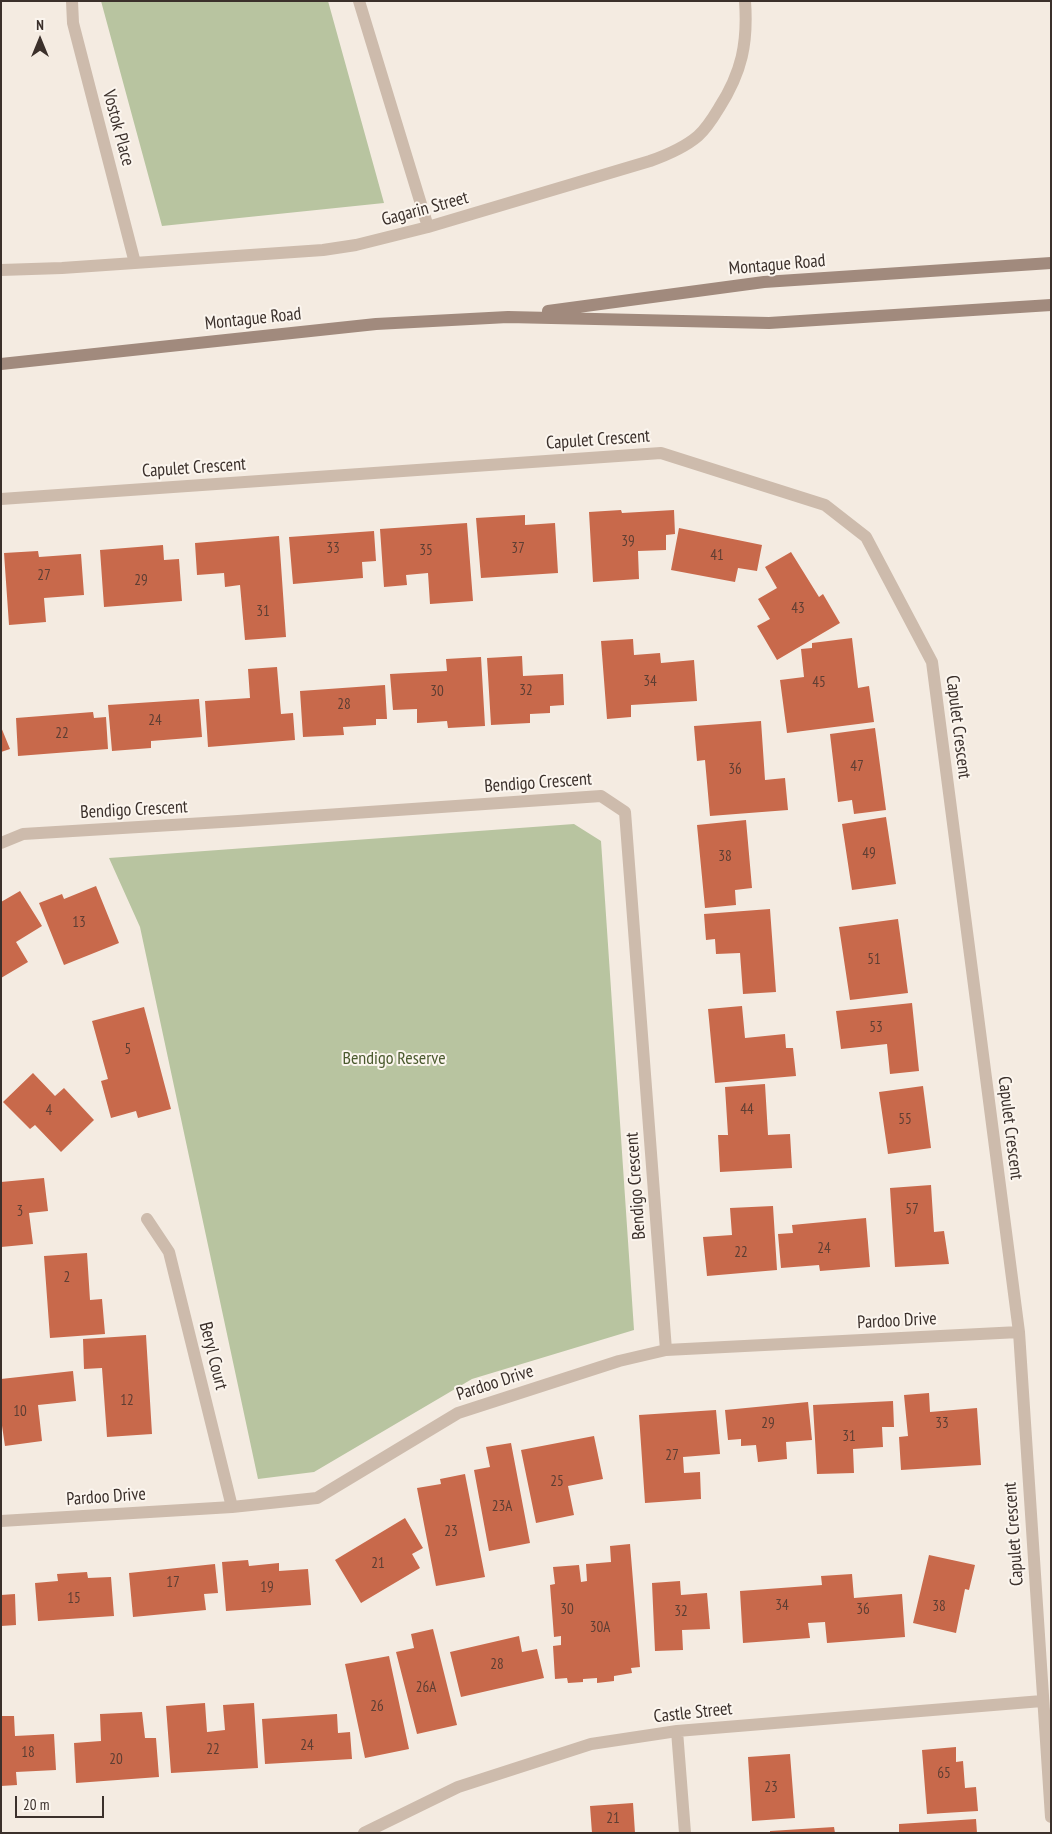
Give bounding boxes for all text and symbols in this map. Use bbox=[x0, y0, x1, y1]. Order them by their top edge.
north arrow bbox=[15, 15, 65, 65]
text: N bbox=[36, 16, 44, 34]
street label: Vostok Place bbox=[98, 88, 138, 168]
street label: Gagarin Street bbox=[379, 187, 471, 231]
street label: Montague Road bbox=[728, 250, 826, 280]
street label: Montague Road bbox=[204, 303, 302, 335]
street label: Capulet Crescent bbox=[545, 426, 651, 454]
street label: Capulet Crescent bbox=[141, 454, 247, 482]
house number: 39 bbox=[621, 533, 635, 551]
house number: 33 bbox=[326, 540, 340, 558]
house number: 37 bbox=[511, 540, 525, 558]
house number: 35 bbox=[419, 542, 433, 560]
house number: 41 bbox=[710, 547, 724, 565]
house number: 27 bbox=[37, 567, 51, 585]
house number: 29 bbox=[134, 572, 148, 590]
house number: 43 bbox=[791, 600, 805, 618]
house number: 31 bbox=[256, 603, 270, 621]
house number: 34 bbox=[643, 673, 657, 691]
house number: 45 bbox=[812, 674, 826, 692]
street label: Capulet Crescent bbox=[941, 674, 975, 780]
house number: 32 bbox=[519, 682, 533, 700]
house number: 30 bbox=[430, 683, 444, 701]
house number: 28 bbox=[337, 696, 351, 714]
house number: 24 bbox=[148, 712, 162, 730]
house number: 22 bbox=[55, 725, 69, 743]
house number: 47 bbox=[850, 758, 864, 776]
house number: 36 bbox=[728, 761, 742, 779]
street label: Bendigo Crescent bbox=[484, 768, 592, 798]
street label: Bendigo Crescent bbox=[80, 796, 188, 824]
house number: 49 bbox=[862, 845, 876, 863]
house number: 38 bbox=[718, 848, 732, 866]
house number: 13 bbox=[72, 914, 86, 932]
house number: 51 bbox=[867, 951, 881, 969]
house number: 53 bbox=[869, 1019, 883, 1037]
house number: 5 bbox=[125, 1041, 131, 1059]
park label: Bendigo Reserve bbox=[342, 1048, 446, 1070]
street label: Capulet Crescent bbox=[993, 1075, 1027, 1181]
house number: 44 bbox=[740, 1101, 754, 1119]
house number: 4 bbox=[46, 1102, 52, 1120]
house number: 55 bbox=[898, 1111, 912, 1129]
street label: Bendigo Crescent bbox=[621, 1132, 651, 1240]
house number: 57 bbox=[905, 1201, 919, 1219]
house number: 3 bbox=[17, 1203, 23, 1221]
house number: 24 bbox=[817, 1240, 831, 1258]
house number: 22 bbox=[734, 1244, 748, 1262]
house number: 2 bbox=[64, 1269, 70, 1287]
street label: Pardoo Drive bbox=[857, 1308, 937, 1334]
street label: Beryl Court bbox=[194, 1320, 232, 1392]
street label: Pardoo Drive bbox=[454, 1360, 536, 1406]
house number: 12 bbox=[120, 1392, 134, 1410]
house number: 10 bbox=[13, 1403, 27, 1421]
house number: 29 bbox=[761, 1415, 775, 1433]
house number: 33 bbox=[935, 1415, 949, 1433]
house number: 31 bbox=[842, 1428, 856, 1446]
house number: 27 bbox=[665, 1447, 679, 1465]
house number: 25 bbox=[550, 1473, 564, 1491]
street label: Capulet Crescent bbox=[1000, 1481, 1028, 1587]
street label: Pardoo Drive bbox=[66, 1483, 146, 1511]
house number: 23A bbox=[492, 1498, 512, 1516]
house number: 23 bbox=[444, 1523, 458, 1541]
house number: 21 bbox=[371, 1555, 385, 1573]
house number: 17 bbox=[166, 1574, 180, 1592]
house number: 19 bbox=[260, 1579, 274, 1597]
house number: 15 bbox=[67, 1590, 81, 1608]
house number: 34 bbox=[775, 1597, 789, 1615]
house number: 38 bbox=[932, 1598, 946, 1616]
house number: 30 bbox=[560, 1601, 574, 1619]
house number: 36 bbox=[856, 1601, 870, 1619]
house number: 32 bbox=[674, 1603, 688, 1621]
house number: 30A bbox=[590, 1619, 610, 1637]
house number: 28 bbox=[490, 1656, 504, 1674]
house number: 26A bbox=[416, 1679, 436, 1697]
house number: 26 bbox=[370, 1698, 384, 1716]
street label: Castle Street bbox=[653, 1698, 733, 1728]
house number: 24 bbox=[300, 1737, 314, 1755]
house number: 22 bbox=[206, 1741, 220, 1759]
house number: 18 bbox=[21, 1744, 35, 1762]
house number: 20 bbox=[109, 1751, 123, 1769]
house number: 65 bbox=[937, 1765, 951, 1783]
house number: 23 bbox=[764, 1779, 778, 1797]
scale bar bbox=[18, 1786, 106, 1818]
text: 20 m bbox=[23, 1795, 49, 1814]
house number: 21 bbox=[606, 1810, 620, 1828]

